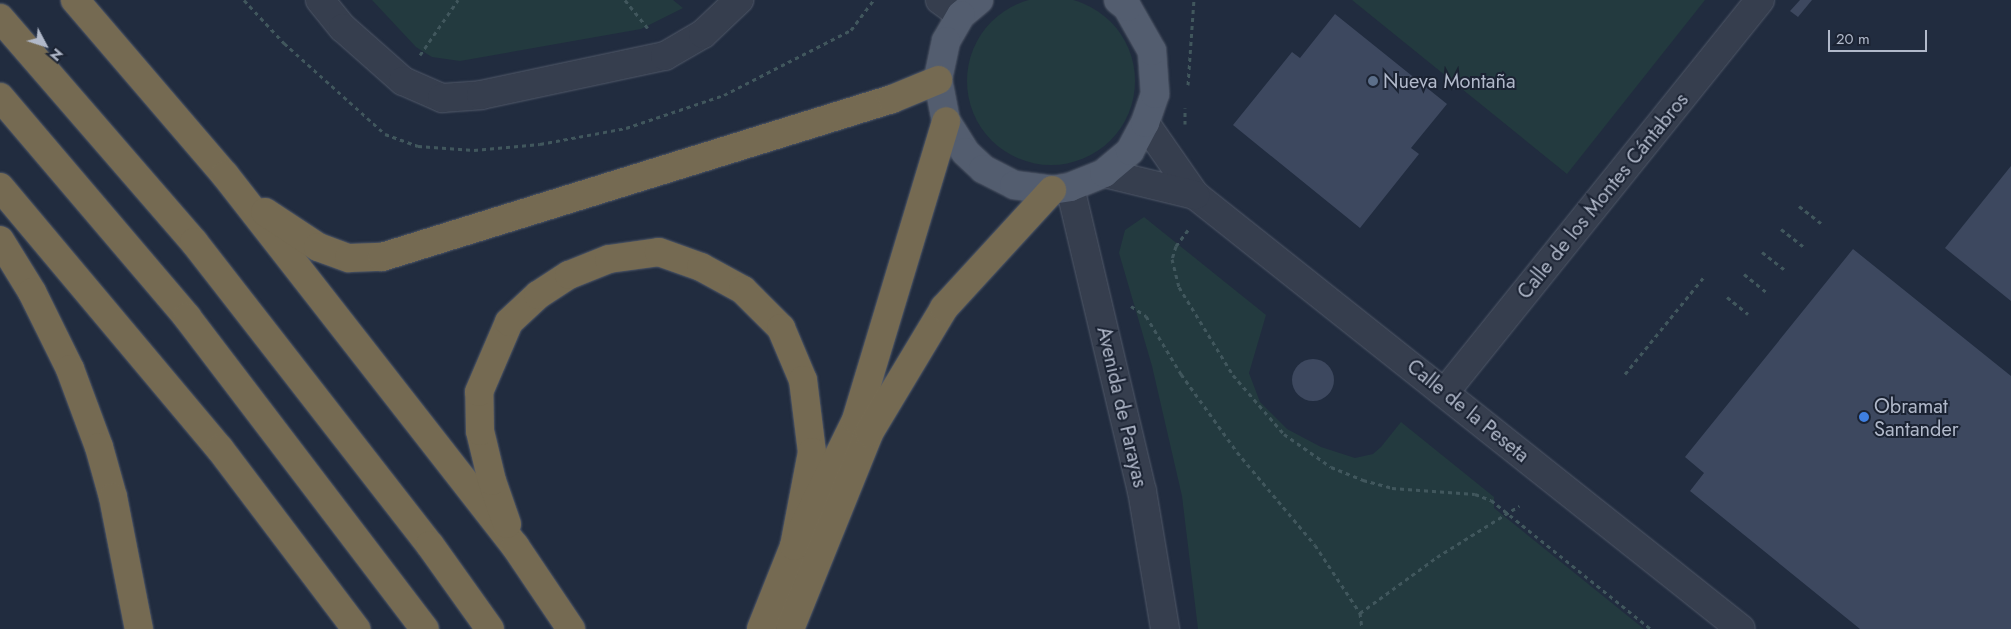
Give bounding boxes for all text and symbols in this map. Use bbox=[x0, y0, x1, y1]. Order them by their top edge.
north arrow bbox=[20, 20, 70, 70]
scale bar bbox=[1831, 20, 1930, 52]
text: 20 m bbox=[1836, 28, 1870, 50]
text: N bbox=[45, 44, 68, 65]
place label: Nueva Montaña bbox=[1383, 69, 1516, 93]
marker: Nueva Montaña bbox=[1367, 75, 1379, 87]
street label: Calle de los Montes Cántabros bbox=[1512, 88, 1694, 304]
street label: Avenida de Parayas bbox=[1092, 324, 1152, 490]
street label: Calle de la Peseta bbox=[1402, 354, 1534, 468]
place label: Obramat Santander bbox=[1874, 394, 1959, 441]
marker: Obramat Santander bbox=[1858, 411, 1870, 423]

